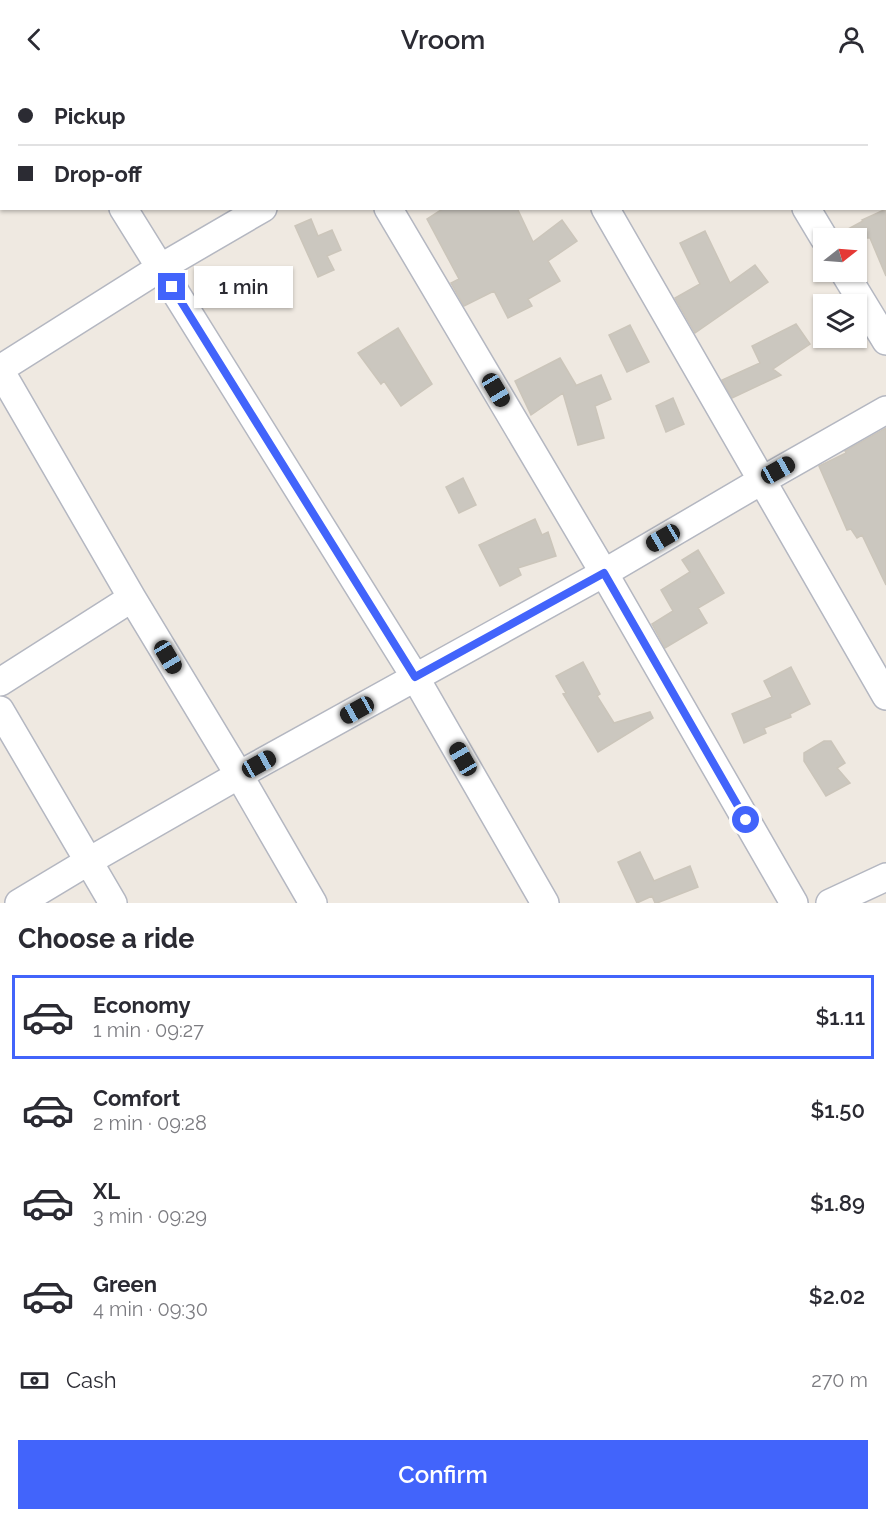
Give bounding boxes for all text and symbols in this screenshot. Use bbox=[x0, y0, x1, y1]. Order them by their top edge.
icon: back bbox=[18, 23, 51, 56]
icon: person bbox=[835, 23, 868, 56]
text: Vroom bbox=[401, 24, 485, 55]
text: Pickup bbox=[54, 103, 126, 129]
text: Drop-off bbox=[54, 161, 142, 187]
north arrow bbox=[813, 228, 867, 282]
map controls bbox=[813, 228, 867, 348]
callout: 1 min bbox=[193, 266, 292, 308]
route end bbox=[158, 273, 185, 300]
text: 1 min bbox=[219, 275, 268, 299]
button: layers bbox=[813, 294, 867, 348]
car bbox=[479, 370, 513, 410]
car bbox=[758, 453, 798, 487]
car bbox=[643, 521, 683, 555]
car bbox=[151, 637, 185, 677]
car bbox=[337, 693, 377, 727]
car bbox=[446, 739, 480, 779]
car bbox=[239, 747, 279, 781]
route start bbox=[732, 806, 759, 833]
text: Choose a ride bbox=[18, 923, 194, 954]
icon: car bbox=[21, 990, 75, 1044]
text: Economy bbox=[93, 992, 191, 1018]
text: $1.11 bbox=[815, 1004, 865, 1030]
text: 1 min · 09:27 bbox=[93, 1018, 204, 1042]
icon: car bbox=[21, 1083, 75, 1137]
text: Comfort bbox=[93, 1085, 180, 1111]
text: $1.50 bbox=[811, 1097, 865, 1123]
text: 2 min · 09:28 bbox=[93, 1111, 207, 1135]
icon: car bbox=[21, 1176, 75, 1230]
text: XL bbox=[93, 1178, 120, 1204]
text: $1.89 bbox=[810, 1190, 865, 1216]
text: 3 min · 09:29 bbox=[93, 1204, 207, 1228]
icon: car bbox=[21, 1269, 75, 1323]
text: Green bbox=[93, 1271, 157, 1297]
text: $2.02 bbox=[809, 1283, 865, 1309]
text: 4 min · 09:30 bbox=[93, 1297, 208, 1321]
icon: cash bbox=[18, 1364, 51, 1397]
text: Cash bbox=[66, 1367, 117, 1393]
text: 270 m bbox=[811, 1368, 868, 1392]
button: Confirm bbox=[18, 1440, 868, 1509]

